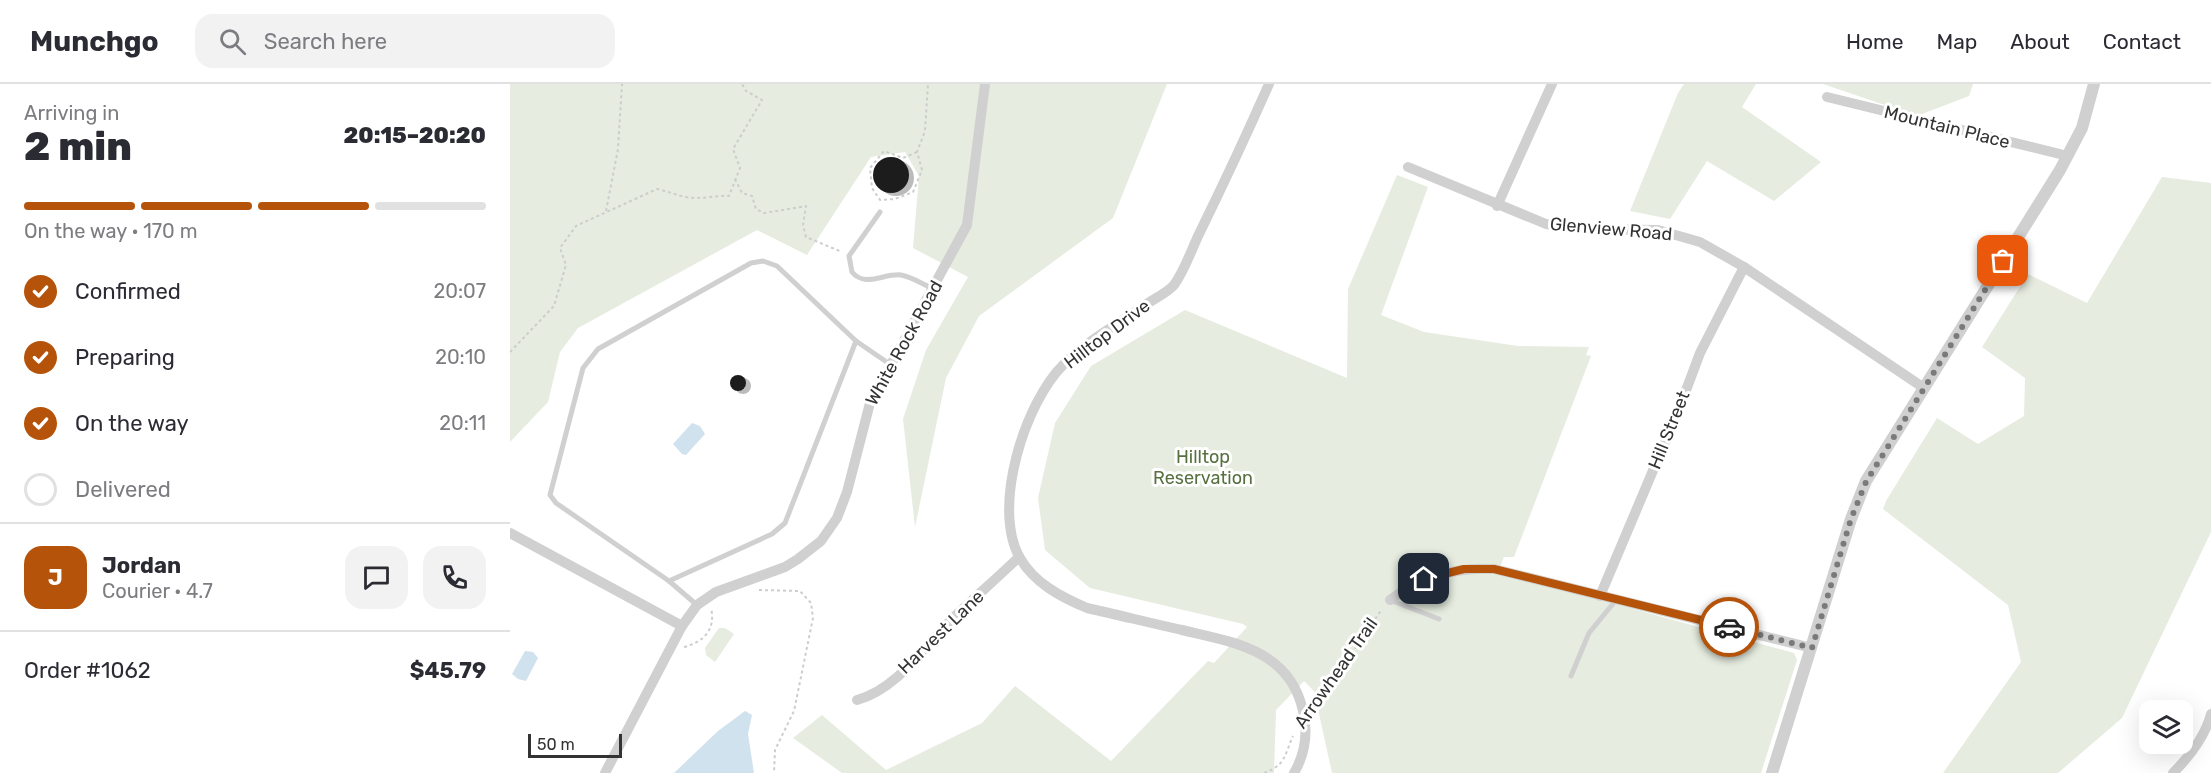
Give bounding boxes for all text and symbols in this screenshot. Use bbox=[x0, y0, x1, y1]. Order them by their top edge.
search box bbox=[195, 14, 615, 68]
text: Munchgo bbox=[30, 25, 159, 58]
icon: search bbox=[216, 25, 249, 58]
text: Search here bbox=[264, 28, 387, 55]
text: Home bbox=[1846, 29, 1903, 54]
text: Map bbox=[1936, 29, 1977, 54]
text: About bbox=[2010, 29, 2070, 54]
text: Contact bbox=[2103, 29, 2181, 54]
text: Arriving in bbox=[24, 101, 119, 125]
street label: Mountain Place bbox=[1882, 101, 2012, 153]
text: 20:15–20:20 bbox=[343, 122, 486, 149]
text: 2 min bbox=[24, 124, 132, 170]
street label: Glenview Road bbox=[1549, 213, 1673, 245]
text: On the way · 170 m bbox=[24, 219, 197, 243]
pin bbox=[1977, 235, 2028, 286]
icon: bag bbox=[1986, 244, 2019, 277]
icon: check bbox=[24, 275, 57, 308]
street label: White Rock Road bbox=[861, 277, 947, 409]
text: Confirmed bbox=[75, 278, 181, 305]
text: 20:07 bbox=[433, 279, 486, 303]
street label: Hilltop Drive bbox=[1060, 295, 1154, 373]
icon: check bbox=[24, 341, 57, 374]
text: Preparing bbox=[75, 344, 175, 371]
text: 20:10 bbox=[435, 345, 486, 369]
street label: Hill Street bbox=[1643, 388, 1695, 472]
icon: check bbox=[24, 407, 57, 440]
text: On the way bbox=[75, 410, 189, 437]
text: 20:11 bbox=[439, 411, 486, 435]
park label: Hilltop Reservation bbox=[1153, 446, 1253, 489]
text: Delivered bbox=[75, 476, 171, 503]
button: chat bbox=[345, 546, 408, 609]
button: phone bbox=[423, 546, 486, 609]
text: Jordan bbox=[102, 552, 181, 579]
pin bbox=[1398, 553, 1449, 604]
icon: home bbox=[1407, 562, 1440, 595]
text: J bbox=[48, 564, 63, 591]
text: Courier · 4.7 bbox=[102, 579, 213, 603]
street label: Harvest Lane bbox=[893, 586, 989, 678]
courier bbox=[1699, 597, 1759, 657]
icon: car bbox=[1713, 611, 1746, 644]
street label: Arrowhead Trail bbox=[1290, 613, 1382, 733]
text: Order #1062 bbox=[24, 657, 151, 684]
text: $45.79 bbox=[410, 657, 486, 684]
map controls bbox=[2139, 700, 2193, 754]
button: layers bbox=[2139, 700, 2193, 754]
scale bar bbox=[528, 731, 622, 758]
text: 50 m bbox=[537, 735, 575, 754]

